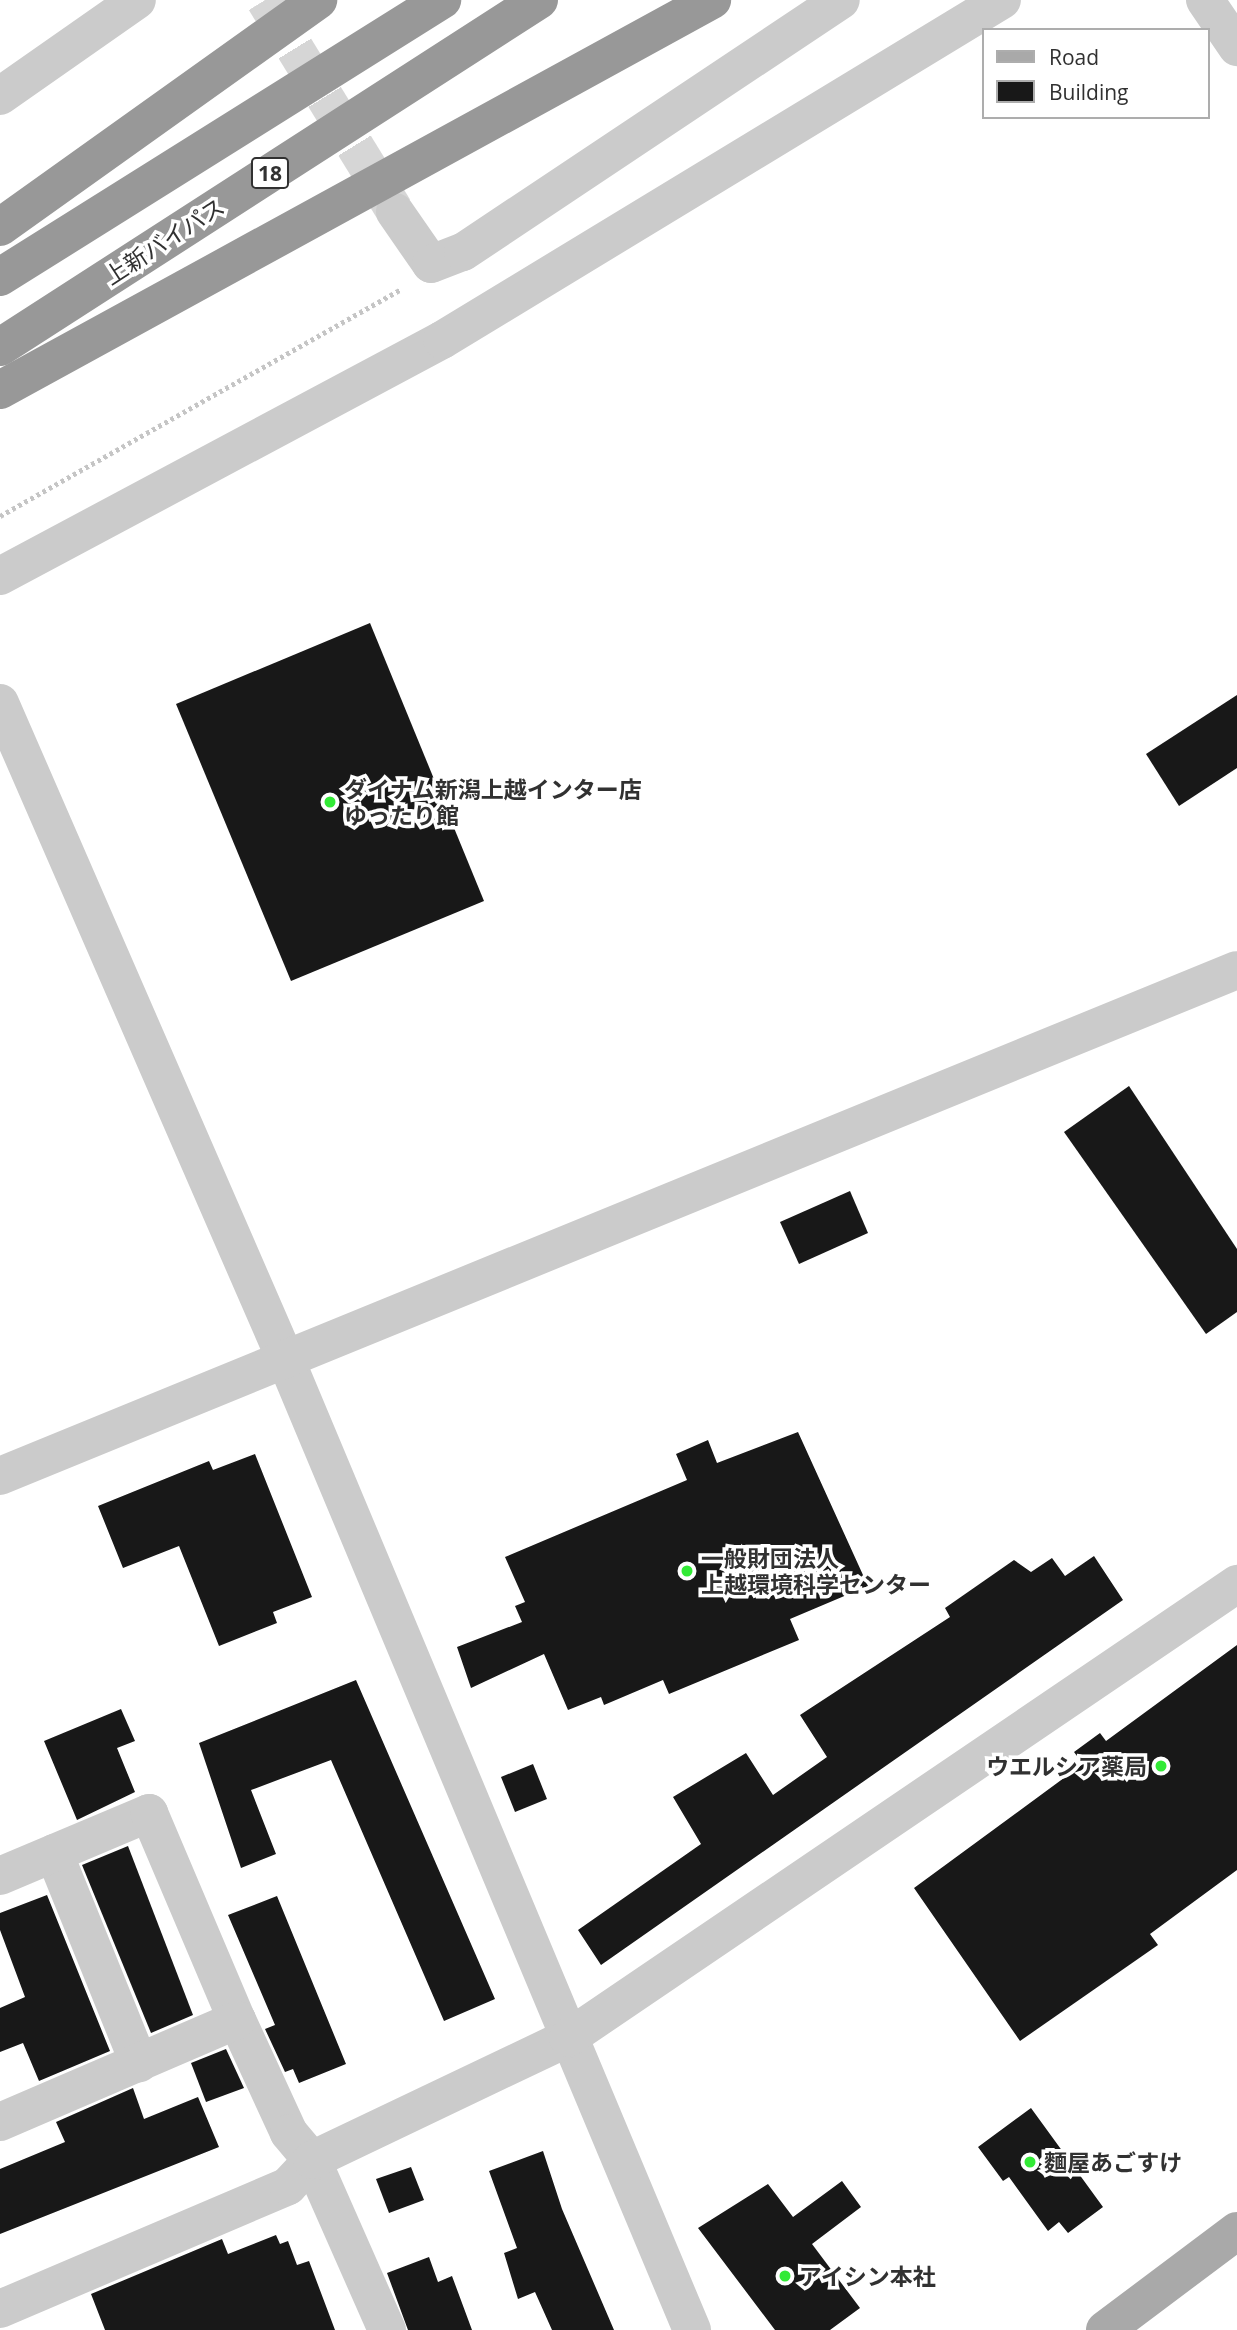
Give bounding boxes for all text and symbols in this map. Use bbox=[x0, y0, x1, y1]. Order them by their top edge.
legend bbox=[982, 28, 1209, 119]
text: Road bbox=[1049, 43, 1099, 71]
text: Building bbox=[1049, 78, 1128, 106]
road number: 18 bbox=[251, 156, 289, 190]
street label: 上新バイパス bbox=[99, 192, 229, 290]
place label: ダイナム新潟上越インター店 ゆったり館 bbox=[344, 775, 643, 829]
marker: ダイナム新潟上越インター店 ゆったり館 bbox=[322, 794, 338, 810]
place label: 一般財団法人 上越環境科学センター bbox=[701, 1544, 931, 1598]
marker: 一般財団法人 上越環境科学センター bbox=[679, 1563, 695, 1579]
place label: ウエルシア薬局 bbox=[986, 1752, 1147, 1780]
marker: ウエルシア薬局 bbox=[1153, 1758, 1169, 1774]
place label: 麵屋あごすけ bbox=[1044, 2148, 1182, 2176]
marker: 麵屋あごすけ bbox=[1022, 2154, 1038, 2170]
place label: アイシン本社 bbox=[799, 2262, 937, 2290]
marker: アイシン本社 bbox=[777, 2268, 793, 2284]

